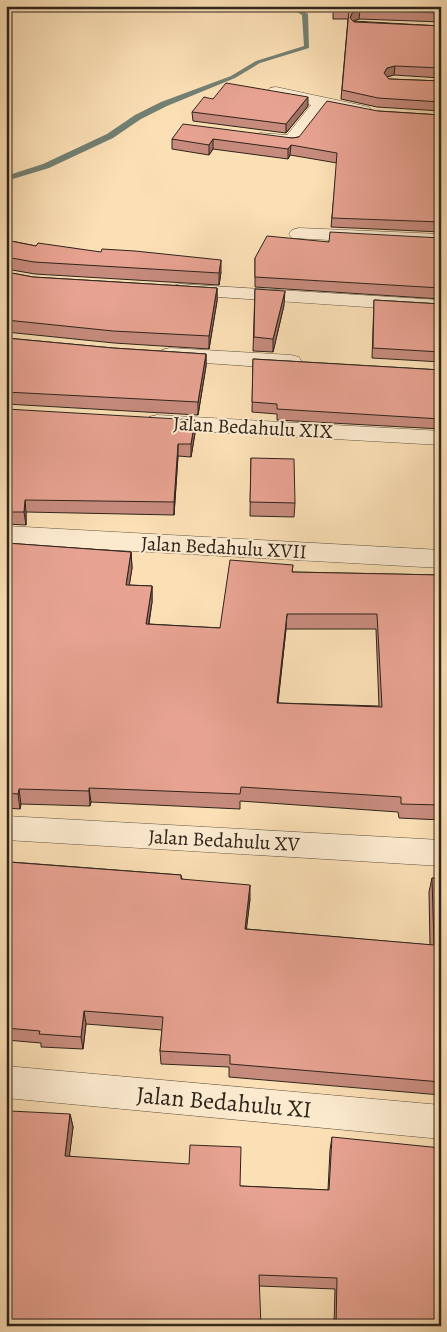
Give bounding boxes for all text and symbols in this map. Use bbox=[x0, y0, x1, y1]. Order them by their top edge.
street label: Jalan Bedahulu XIX bbox=[172, 410, 334, 445]
street label: Jalan Bedahulu XVII bbox=[140, 530, 308, 565]
street label: Jalan Bedahulu XV bbox=[148, 823, 301, 858]
street label: Jalan Bedahulu XI bbox=[135, 1078, 313, 1126]

